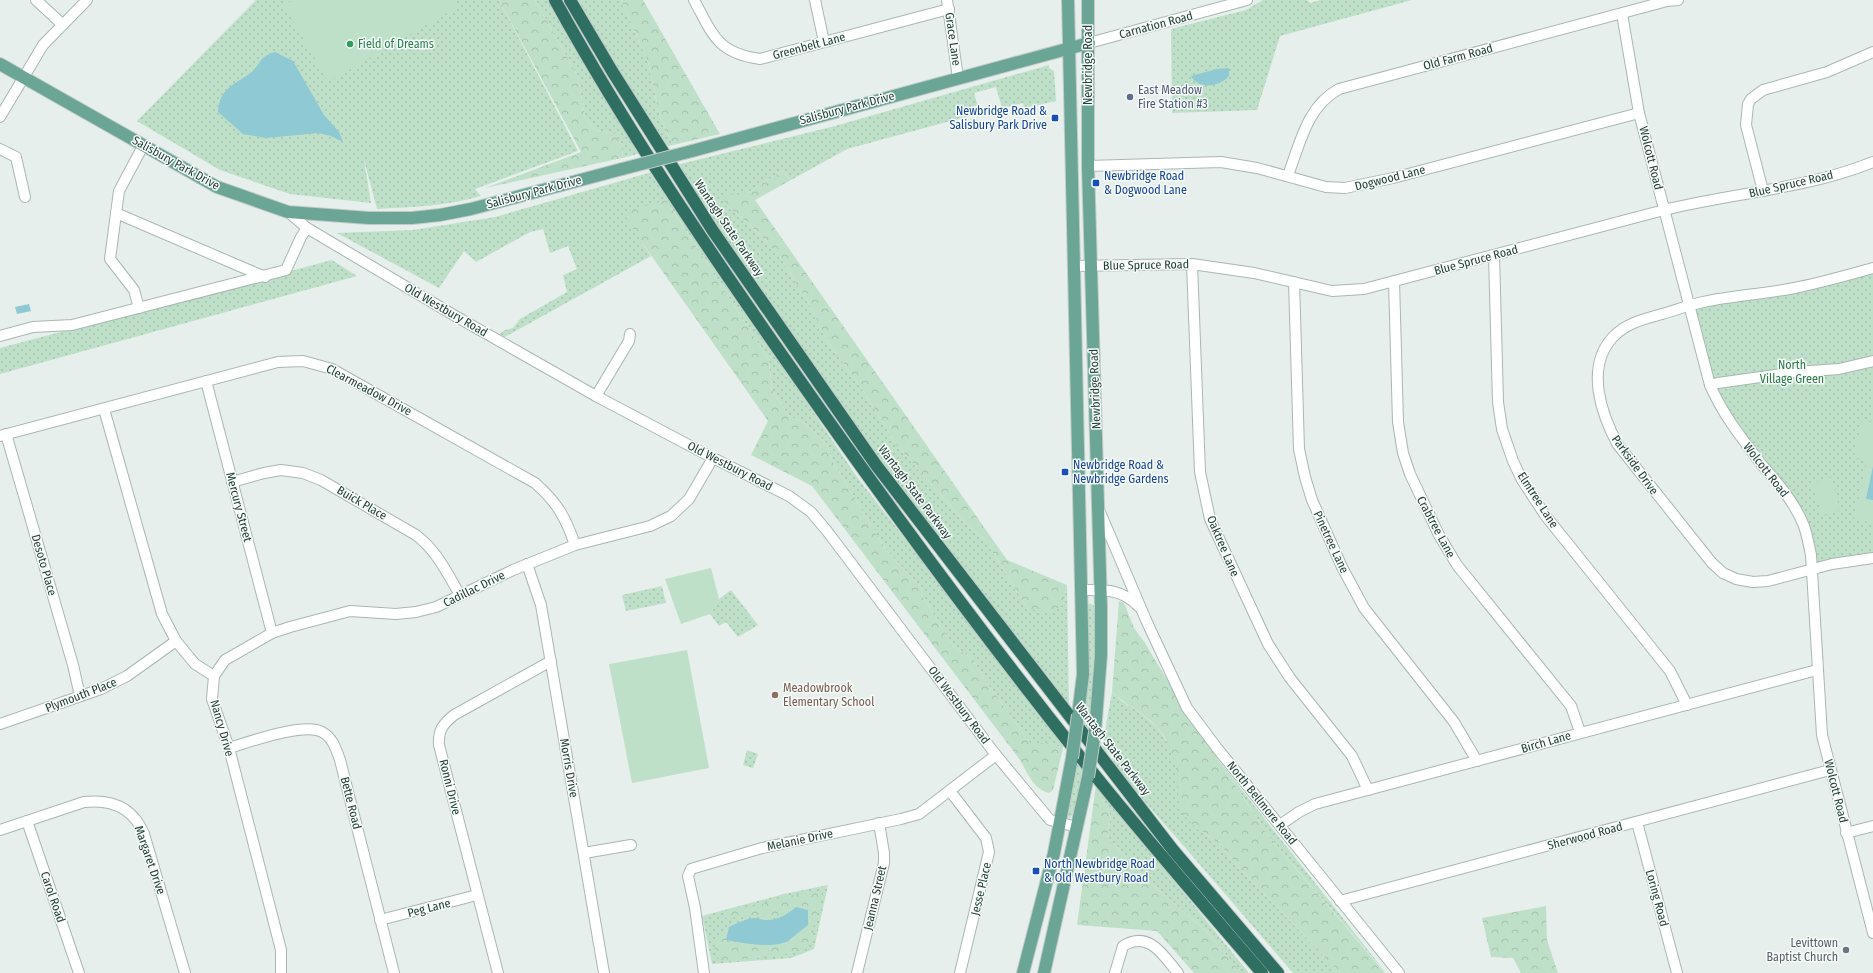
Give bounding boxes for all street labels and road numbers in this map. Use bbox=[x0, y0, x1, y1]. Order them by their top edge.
street label: Carnation Road bbox=[1118, 8, 1194, 42]
street label: Grace Lane bbox=[942, 11, 964, 67]
street label: Newbridge Road bbox=[1081, 25, 1095, 105]
street label: Greenbelt Lane bbox=[771, 30, 847, 62]
street label: Old Farm Road bbox=[1422, 41, 1494, 73]
street label: Salisbury Park Drive bbox=[798, 89, 896, 127]
street label: Wolcott Road bbox=[1636, 125, 1666, 191]
street label: Salisbury Park Drive bbox=[130, 133, 222, 193]
street label: Dogwood Lane bbox=[1353, 162, 1427, 194]
street label: Blue Spruce Road bbox=[1747, 167, 1835, 201]
street label: Salisbury Park Drive bbox=[485, 173, 583, 211]
street label: Wantagh State Parkway bbox=[691, 177, 767, 279]
street label: Blue Spruce Road bbox=[1433, 242, 1519, 278]
street label: Blue Spruce Road bbox=[1103, 257, 1189, 273]
street label: Old Westbury Road bbox=[402, 281, 490, 339]
street label: Newbridge Road bbox=[1087, 349, 1103, 429]
street label: Clearmeadow Drive bbox=[324, 362, 414, 418]
street label: Parkside Drive bbox=[1609, 433, 1661, 497]
street label: Old Westbury Road bbox=[685, 439, 775, 493]
street label: Wolcott Road bbox=[1740, 440, 1792, 500]
street label: Wantagh State Parkway bbox=[875, 442, 955, 542]
street label: Elmtree Lane bbox=[1515, 469, 1561, 531]
street label: Mercury Street bbox=[223, 471, 255, 543]
street label: Buick Place bbox=[335, 483, 390, 523]
street label: Crabtree Lane bbox=[1414, 494, 1458, 560]
street label: Pinetree Lane bbox=[1310, 509, 1352, 576]
street label: Oaktree Lane bbox=[1204, 513, 1242, 579]
street label: Desoto Place bbox=[29, 533, 59, 597]
street label: Cadillac Drive bbox=[441, 568, 507, 610]
street label: Old Westbury Road bbox=[925, 663, 993, 747]
street label: Plymouth Place bbox=[43, 675, 119, 715]
street label: Nancy Drive bbox=[207, 698, 237, 758]
street label: Wantagh State Parkway bbox=[1073, 700, 1154, 799]
street label: Birch Lane bbox=[1520, 728, 1573, 756]
street label: Morris Drive bbox=[557, 737, 581, 799]
street label: Ronni Drive bbox=[436, 758, 464, 816]
street label: Wolcott Road bbox=[1821, 758, 1851, 824]
street label: North Bellmore Road bbox=[1224, 759, 1300, 847]
street label: Bette Road bbox=[338, 775, 364, 831]
street label: Sherwood Road bbox=[1546, 819, 1624, 853]
street label: Margaret Drive bbox=[132, 824, 168, 896]
street label: Melanie Drive bbox=[766, 826, 834, 854]
street label: Jesse Place bbox=[968, 861, 994, 917]
street label: Jeanna Street bbox=[861, 864, 889, 932]
street label: Loring Road bbox=[1643, 868, 1671, 928]
street label: Carol Road bbox=[38, 870, 68, 924]
street label: Peg Lane bbox=[406, 896, 452, 920]

